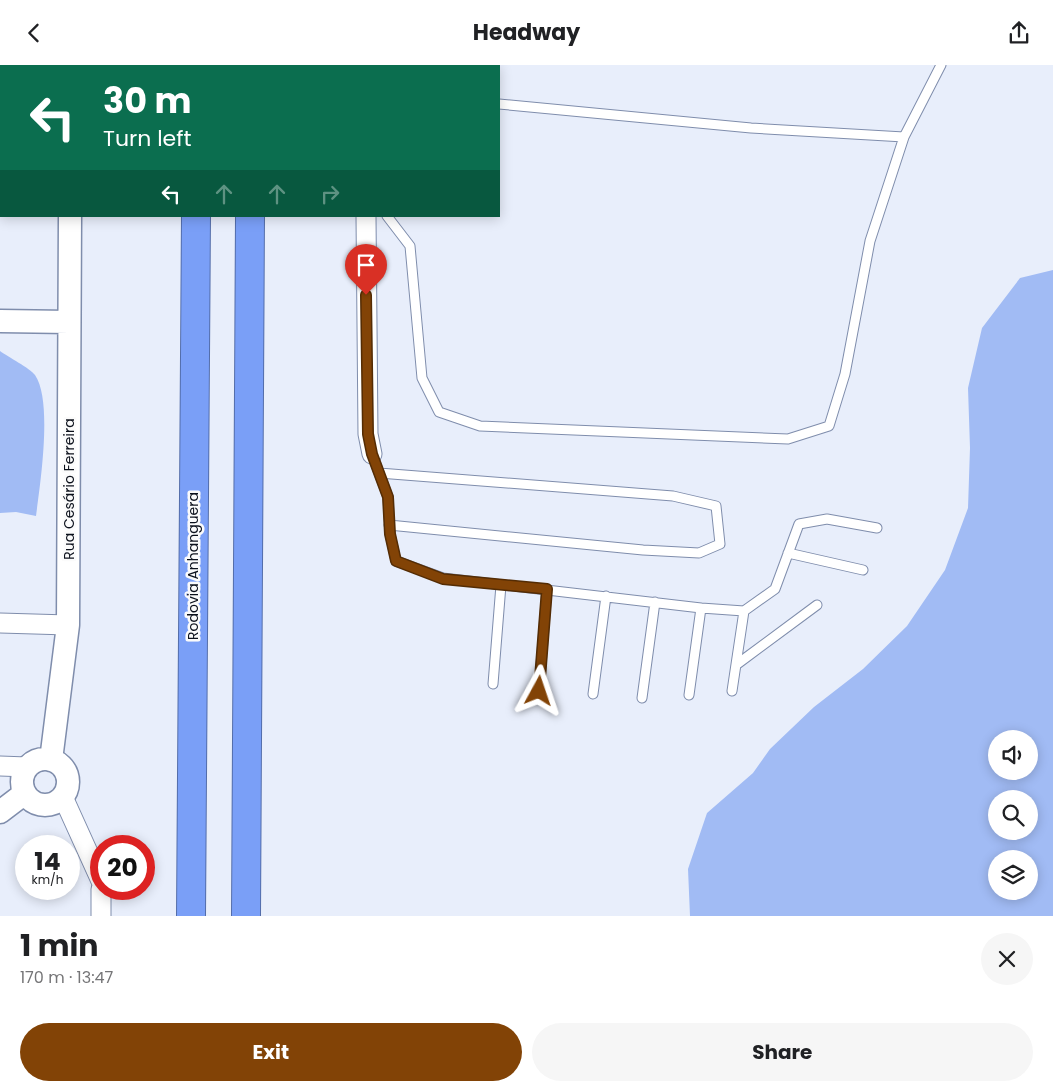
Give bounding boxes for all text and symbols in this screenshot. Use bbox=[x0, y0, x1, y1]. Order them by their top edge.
text: Headway bbox=[473, 17, 580, 48]
icon: back bbox=[20, 19, 48, 47]
icon: share bbox=[1005, 19, 1033, 47]
text: 30 m bbox=[103, 76, 191, 125]
icon: left bbox=[20, 85, 85, 150]
text: Turn left bbox=[103, 123, 191, 154]
icon: left bbox=[157, 180, 185, 208]
icon: ahead bbox=[210, 180, 238, 208]
icon: ahead bbox=[263, 180, 291, 208]
icon: right bbox=[316, 180, 344, 208]
pin bbox=[345, 244, 387, 295]
icon: arrive bbox=[352, 251, 380, 279]
street label: Rua Cesário Ferreira bbox=[59, 418, 79, 560]
street label: Rodovia Anhanguera bbox=[183, 492, 203, 640]
position arrow bbox=[512, 664, 564, 716]
map controls bbox=[988, 730, 1038, 900]
button: sound bbox=[988, 730, 1038, 780]
button: search bbox=[988, 790, 1038, 840]
speed limit sign: 20 bbox=[90, 835, 155, 900]
text: 14 bbox=[34, 844, 61, 879]
button: layers bbox=[988, 850, 1038, 900]
text: km/h bbox=[32, 871, 63, 888]
text: 1 min bbox=[20, 924, 98, 967]
button: close bbox=[981, 933, 1033, 985]
text: 170 m · 13:47 bbox=[20, 966, 113, 989]
button: Exit bbox=[20, 1023, 522, 1081]
button: Share bbox=[532, 1023, 1033, 1081]

